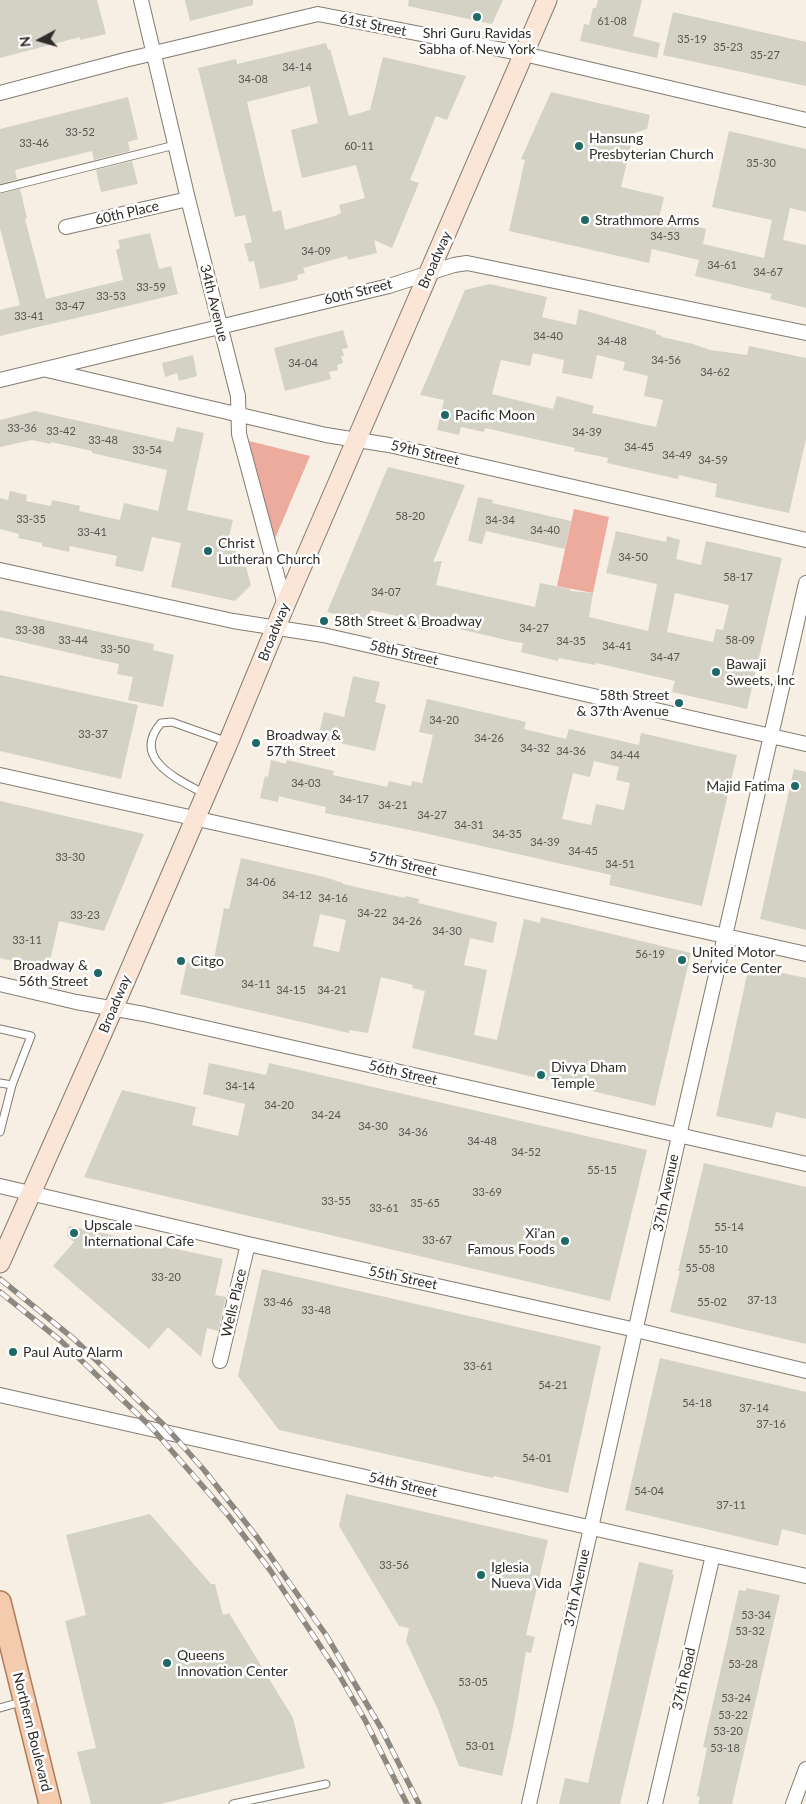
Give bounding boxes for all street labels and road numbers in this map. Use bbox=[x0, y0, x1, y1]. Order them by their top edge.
street label: 61st Street bbox=[338, 10, 408, 40]
street label: 60th Place bbox=[93, 197, 161, 229]
street label: Broadway bbox=[415, 229, 455, 291]
street label: 34th Avenue bbox=[196, 263, 232, 343]
street label: 60th Street bbox=[322, 275, 394, 309]
street label: 59th Street bbox=[389, 437, 461, 469]
street label: Broadway bbox=[255, 600, 293, 664]
street label: 58th Street bbox=[368, 637, 440, 669]
street label: 57th Street bbox=[367, 848, 439, 880]
street label: Broadway bbox=[95, 972, 135, 1036]
street label: 56th Street bbox=[367, 1057, 439, 1089]
street label: 37th Avenue bbox=[650, 1153, 682, 1233]
street label: 55th Street bbox=[367, 1263, 439, 1293]
street label: Wells Place bbox=[218, 1267, 250, 1339]
street label: 54th Street bbox=[367, 1469, 439, 1501]
street label: 37th Avenue bbox=[561, 1548, 593, 1628]
street label: 37th Road bbox=[669, 1646, 699, 1712]
street label: Northern Boulevard bbox=[9, 1671, 55, 1793]

